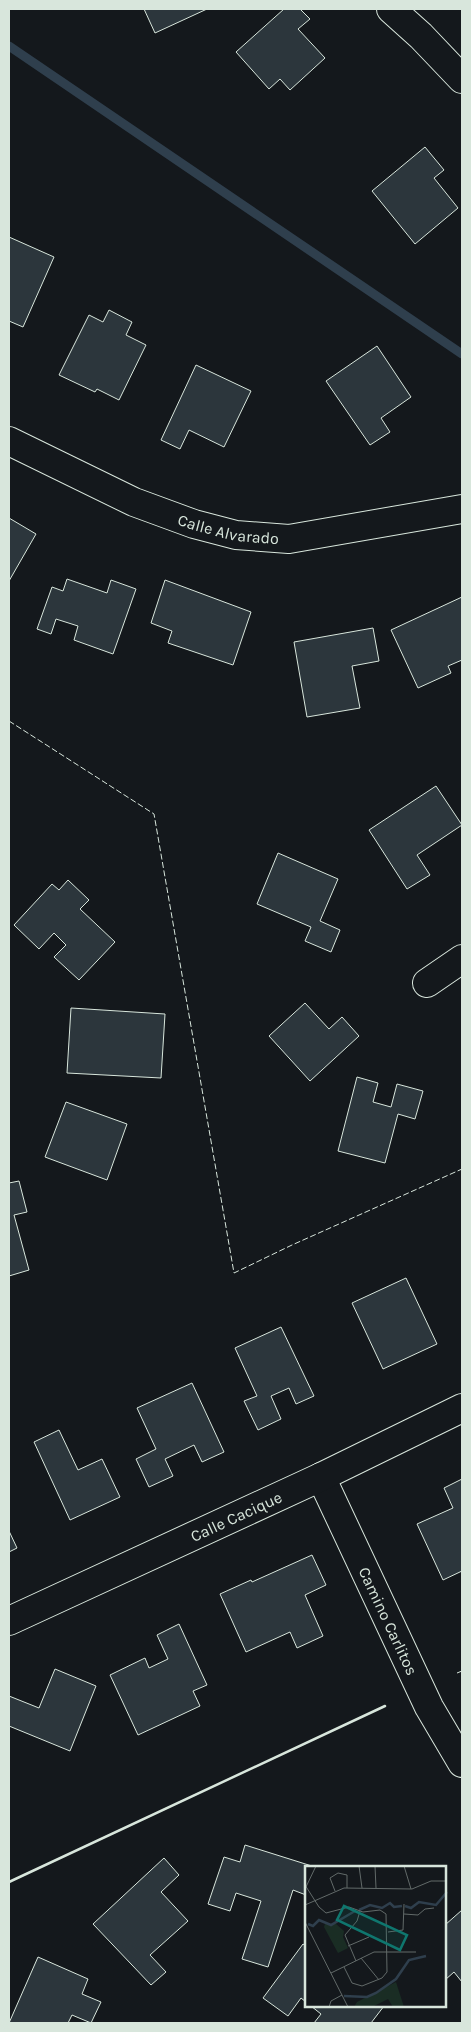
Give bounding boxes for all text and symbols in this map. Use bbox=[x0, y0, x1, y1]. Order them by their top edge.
street label: Calle Alvarado bbox=[175, 509, 280, 548]
street label: Calle Cacique bbox=[187, 1487, 285, 1546]
street label: Camino Carlitos bbox=[355, 1564, 422, 1678]
inset map bbox=[305, 1866, 446, 2007]

